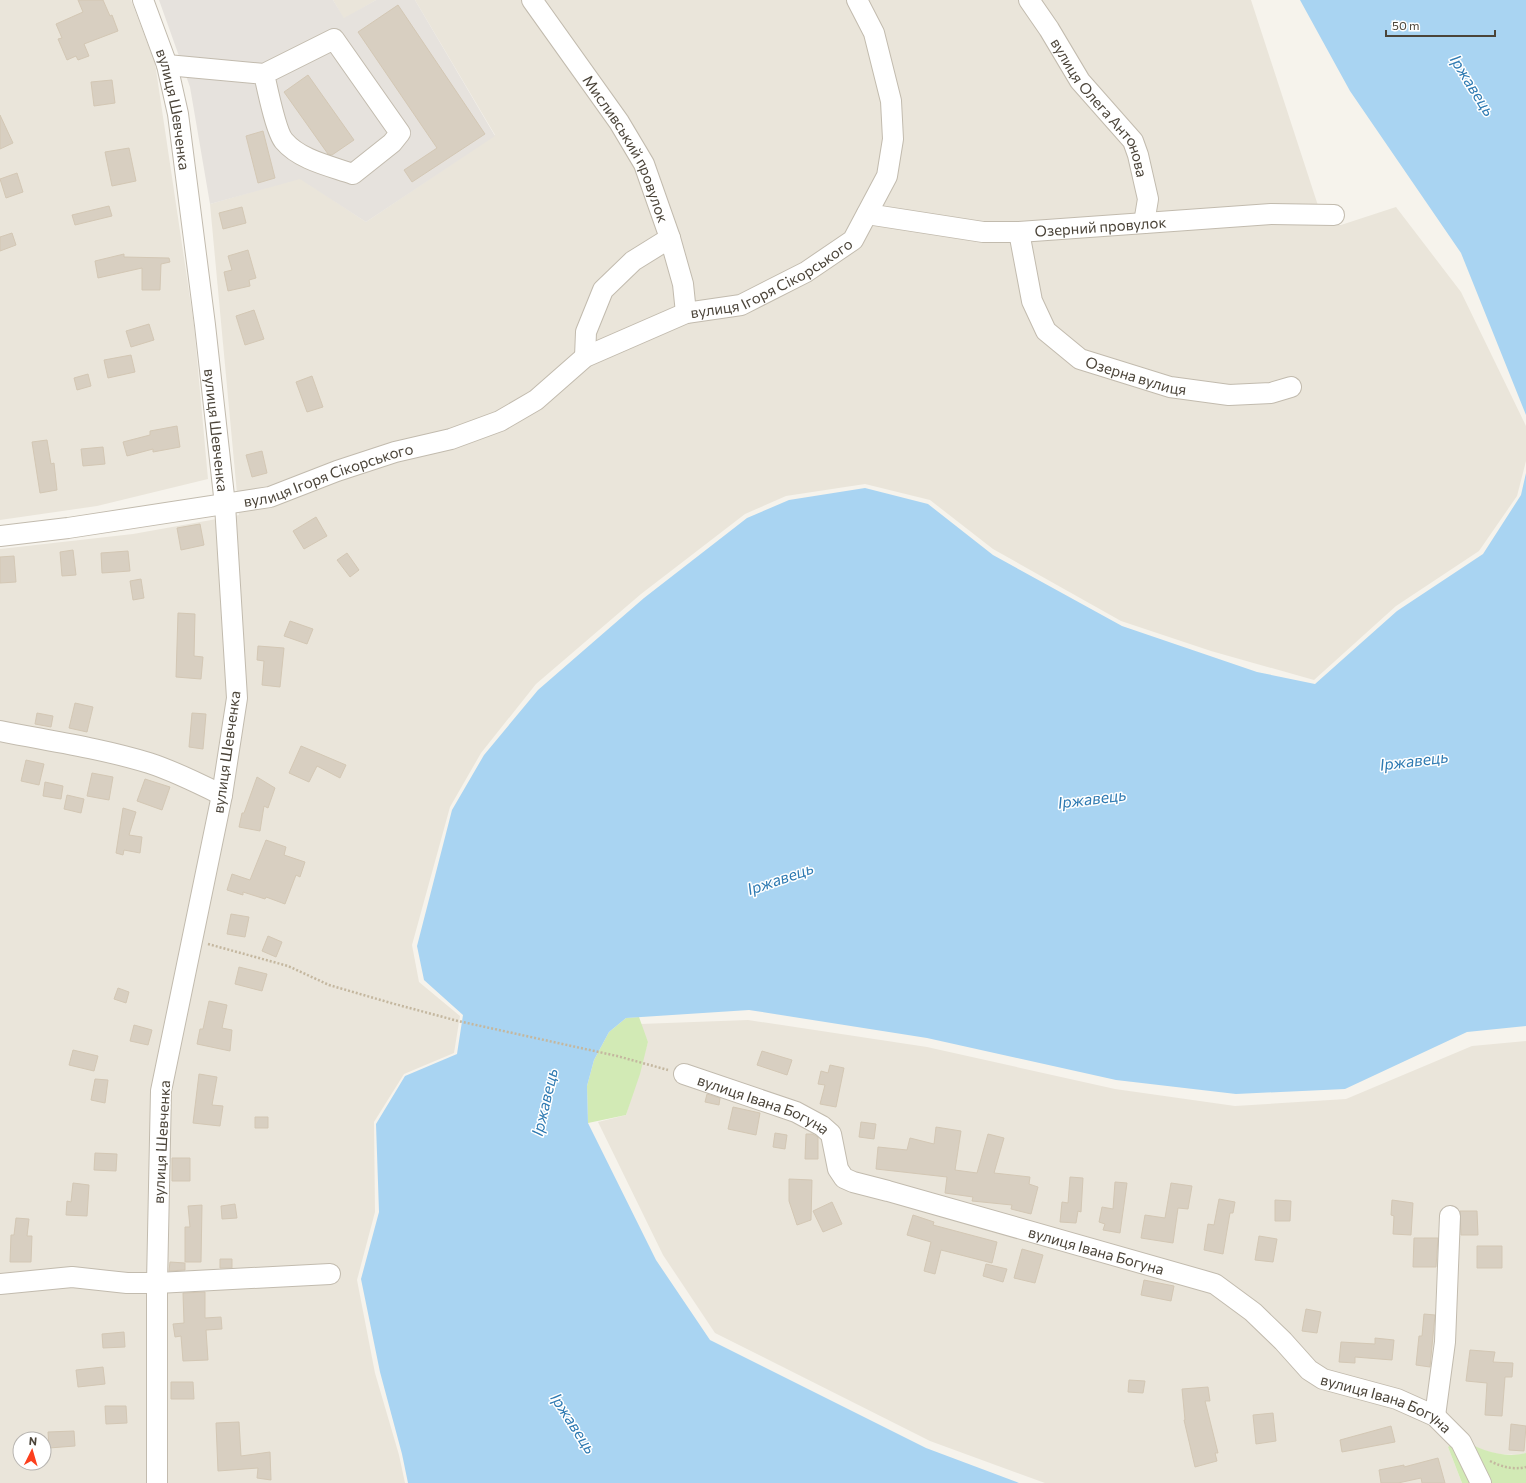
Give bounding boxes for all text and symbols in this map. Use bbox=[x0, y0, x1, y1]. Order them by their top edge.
scale bar bbox=[1386, 12, 1495, 38]
text: 50 m bbox=[1392, 18, 1420, 32]
street label: вулиця Олега Антонова bbox=[1047, 35, 1152, 179]
street label: вулиця Шевченка bbox=[153, 46, 194, 171]
water label: Іржавець bbox=[1447, 51, 1499, 119]
street label: Мисливський провулок bbox=[579, 71, 673, 225]
street label: Озерний провулок bbox=[1034, 213, 1167, 240]
street label: вулиця Ігоря Сікорського bbox=[689, 234, 856, 321]
street label: Озерна вулиця bbox=[1083, 352, 1188, 398]
street label: вулиця Шевченка bbox=[201, 368, 232, 493]
street label: вулиця Ігоря Сікорського bbox=[242, 439, 415, 510]
street label: вулиця Шевченка bbox=[208, 689, 244, 815]
water label: Іржавець bbox=[1379, 746, 1449, 774]
water label: Іржавець bbox=[1057, 784, 1127, 812]
water label: Іржавець bbox=[744, 858, 816, 898]
water label: Іржавець bbox=[527, 1066, 561, 1138]
street label: вулиця Івана Богуна bbox=[695, 1070, 833, 1138]
street label: вулиця Шевченка bbox=[149, 1080, 173, 1204]
street label: вулиця Івана Богуна bbox=[1027, 1222, 1166, 1278]
street label: вулиця Івана Богуна bbox=[1319, 1370, 1455, 1436]
water label: Іржавець bbox=[547, 1389, 601, 1457]
north arrow bbox=[12, 1431, 52, 1471]
text: N bbox=[28, 1434, 38, 1447]

